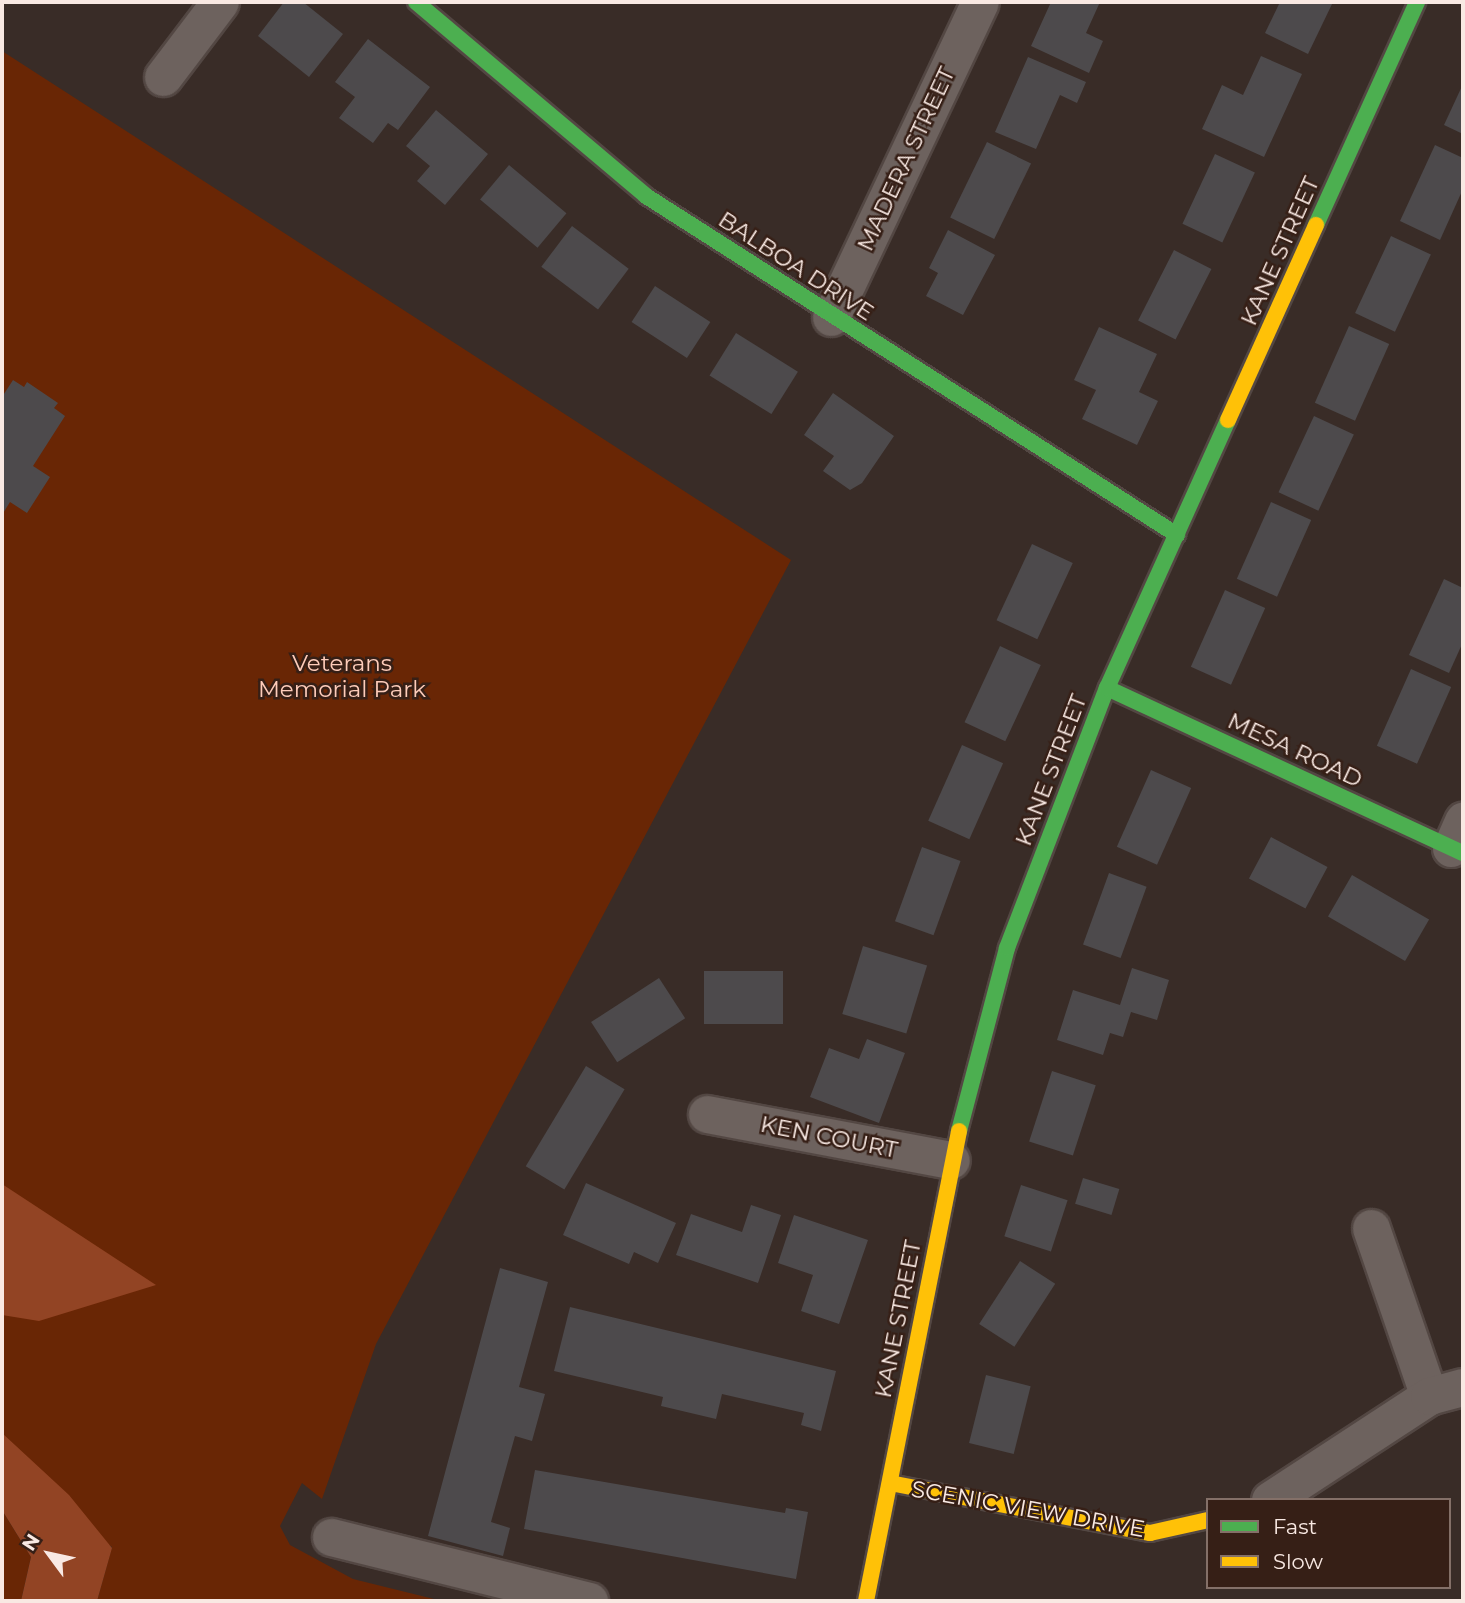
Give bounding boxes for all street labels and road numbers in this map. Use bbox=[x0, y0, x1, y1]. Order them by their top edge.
street label: MADERA STREET bbox=[851, 63, 961, 255]
street label: KANE STREET bbox=[1235, 172, 1325, 330]
street label: BALBOA DRIVE bbox=[713, 206, 879, 326]
street label: KANE STREET bbox=[1009, 690, 1093, 850]
street label: MESA ROAD bbox=[1223, 707, 1367, 793]
street label: KEN COURT bbox=[758, 1110, 900, 1164]
street label: KANE STREET bbox=[869, 1238, 927, 1400]
street label: SCENIC VIEW DRIVE bbox=[909, 1475, 1147, 1543]

